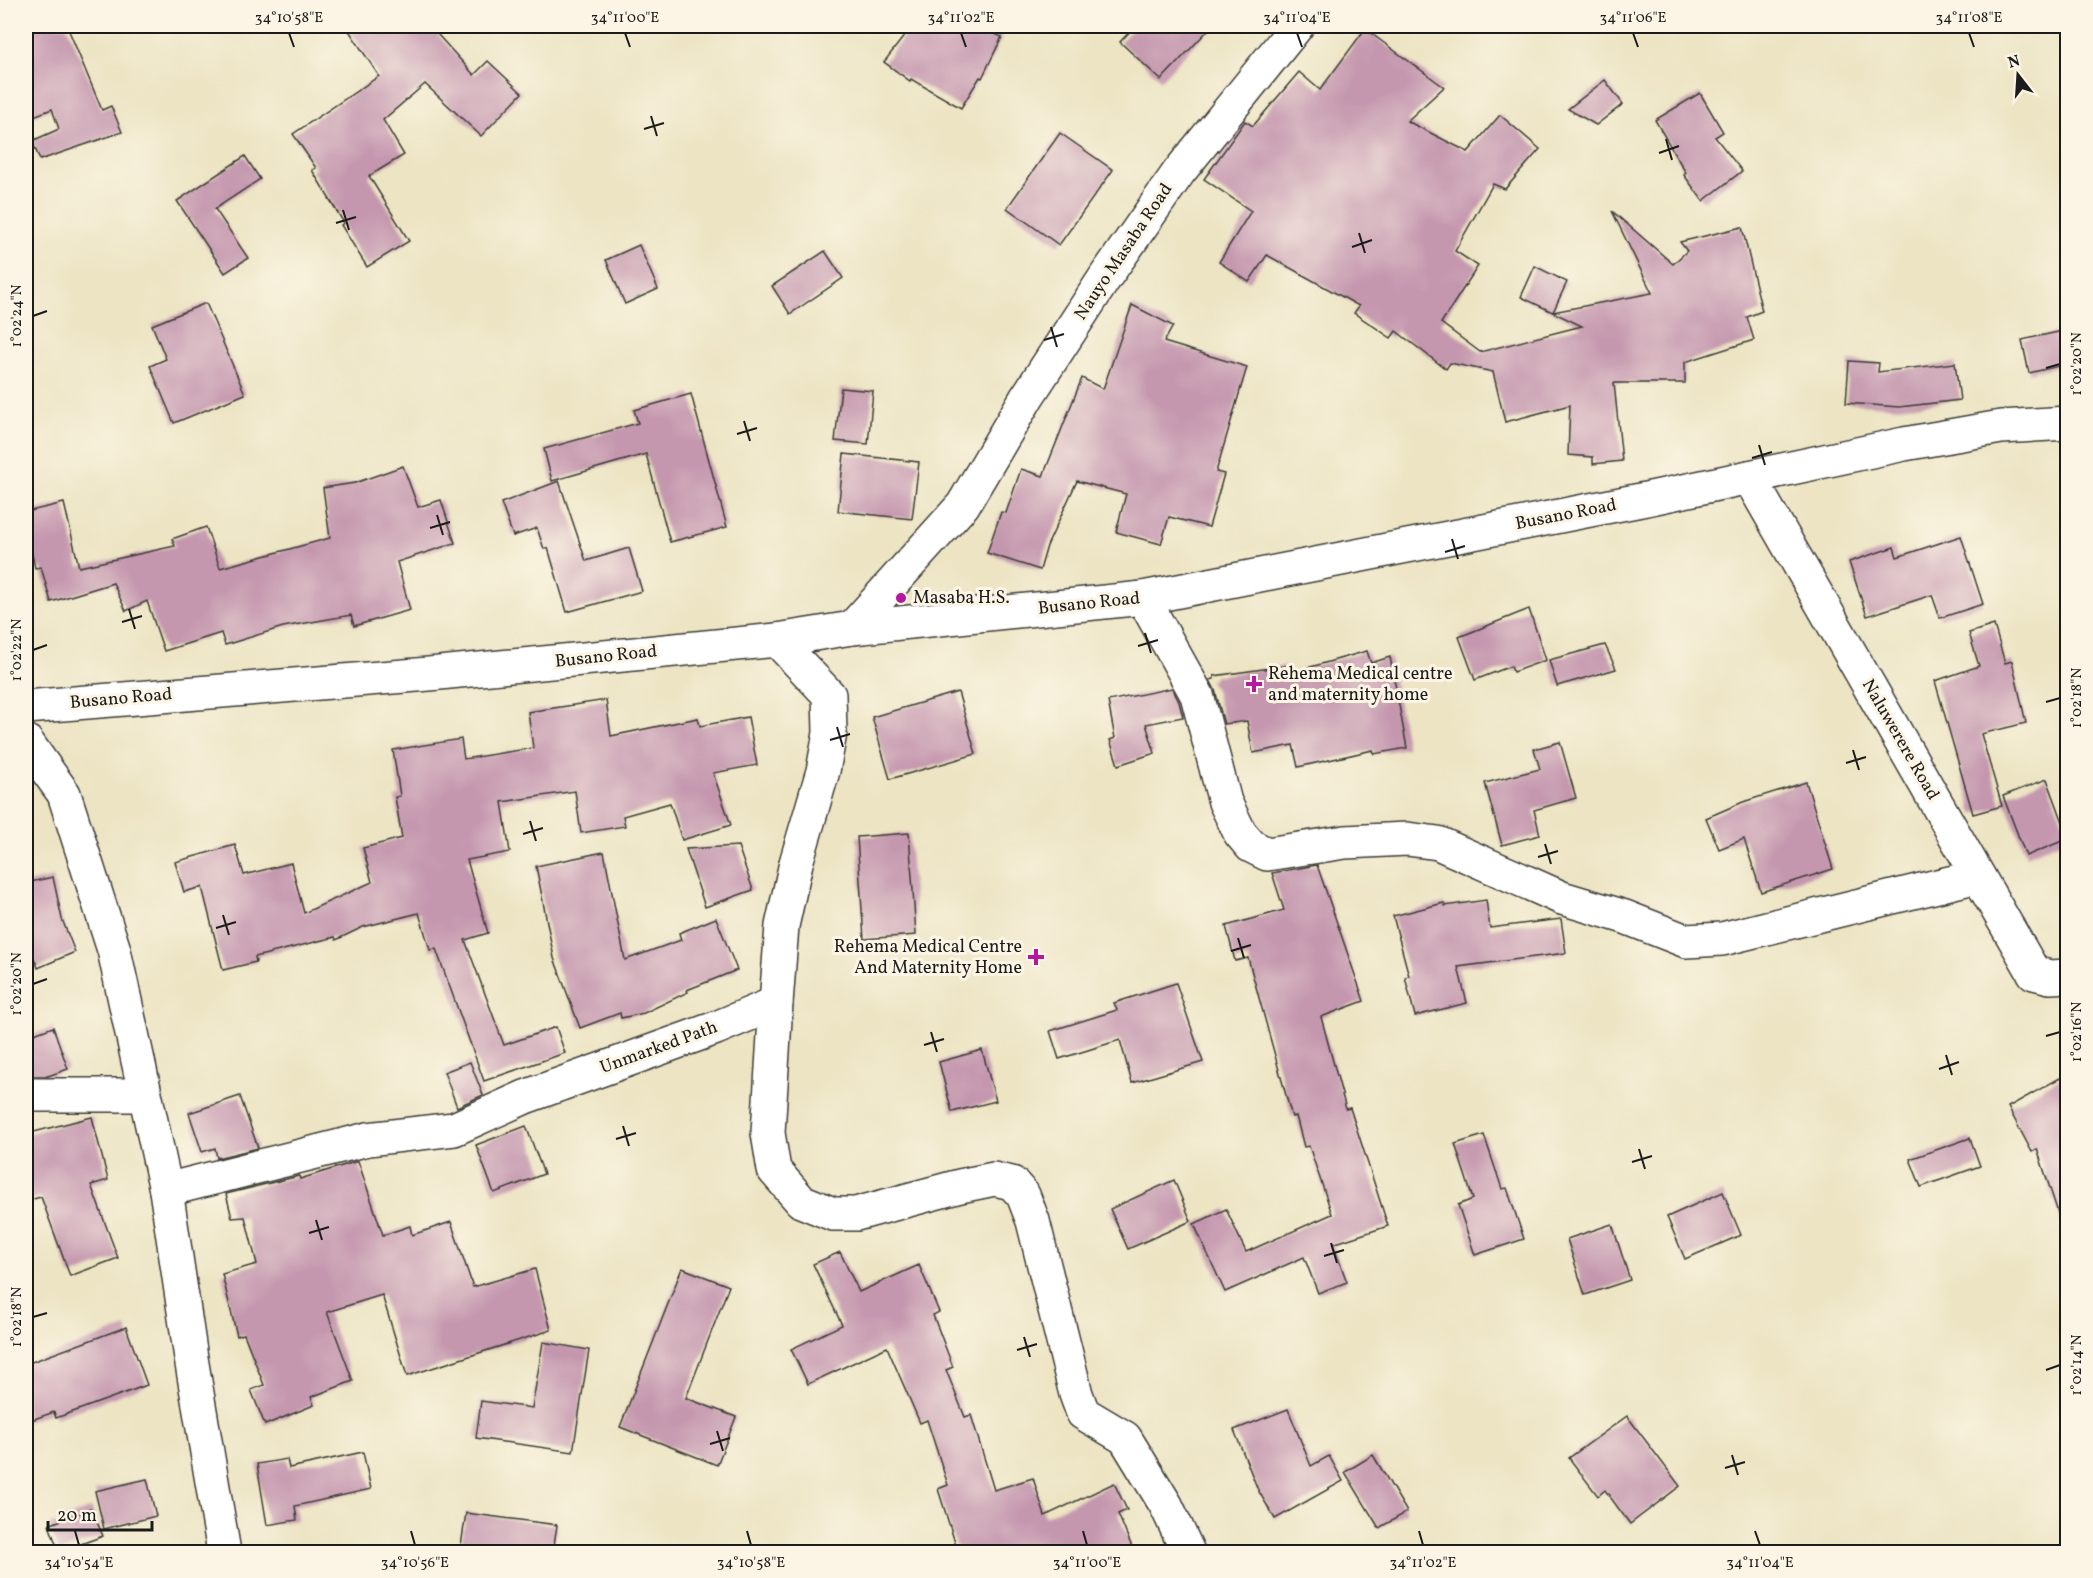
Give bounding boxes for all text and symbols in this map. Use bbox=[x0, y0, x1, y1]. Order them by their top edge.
text: 34°10'58"E bbox=[255, 8, 323, 29]
text: 34°11'00"E bbox=[591, 8, 659, 29]
text: 34°11'02"E bbox=[927, 8, 995, 29]
text: 34°11'04"E bbox=[1263, 8, 1331, 29]
text: 34°11'06"E bbox=[1599, 8, 1667, 29]
text: 34°11'08"E bbox=[1936, 8, 2002, 29]
north arrow bbox=[1988, 45, 2048, 105]
text: N bbox=[2005, 50, 2023, 75]
street label: Nauyo Masaba Road bbox=[1069, 179, 1179, 325]
text: 1°02'24"N bbox=[7, 284, 28, 348]
text: 1°02'20"N bbox=[2067, 332, 2088, 396]
street label: Busano Road bbox=[1513, 493, 1619, 537]
place label: Masaba H.S. bbox=[913, 586, 1010, 611]
street label: Busano Road bbox=[1037, 586, 1141, 622]
marker: Masaba H.S. bbox=[894, 591, 908, 605]
text: 1°02'22"N bbox=[7, 619, 28, 681]
street label: Busano Road bbox=[554, 639, 658, 675]
place label: Rehema Medical centre and maternity home bbox=[1268, 662, 1452, 708]
text: 1°02'18"N bbox=[2067, 668, 2088, 728]
marker: Rehema Medical centre and maternity home bbox=[1245, 675, 1263, 693]
street label: Naluwerere Road bbox=[1855, 675, 1945, 805]
street label: Busano Road bbox=[69, 682, 173, 716]
place label: Rehema Medical Centre And Maternity Home bbox=[834, 935, 1022, 981]
marker: Rehema Medical Centre And Maternity Home bbox=[1027, 948, 1045, 966]
text: 1°02'20"N bbox=[7, 952, 28, 1016]
text: 1°02'16"N bbox=[2067, 1002, 2088, 1062]
street label: Unmarked Path bbox=[597, 1015, 721, 1081]
text: 1°02'18"N bbox=[7, 1287, 28, 1347]
text: 1°02'14"N bbox=[2067, 1334, 2088, 1396]
scale bar bbox=[48, 1494, 152, 1532]
text: 20 m bbox=[57, 1504, 97, 1529]
text: 34°10'54"E bbox=[44, 1553, 114, 1574]
text: 34°10'56"E bbox=[381, 1553, 449, 1574]
text: 34°10'58"E bbox=[717, 1553, 785, 1574]
text: 34°11'00"E bbox=[1053, 1553, 1121, 1574]
text: 34°11'02"E bbox=[1389, 1553, 1457, 1574]
text: 34°11'04"E bbox=[1726, 1553, 1794, 1574]

